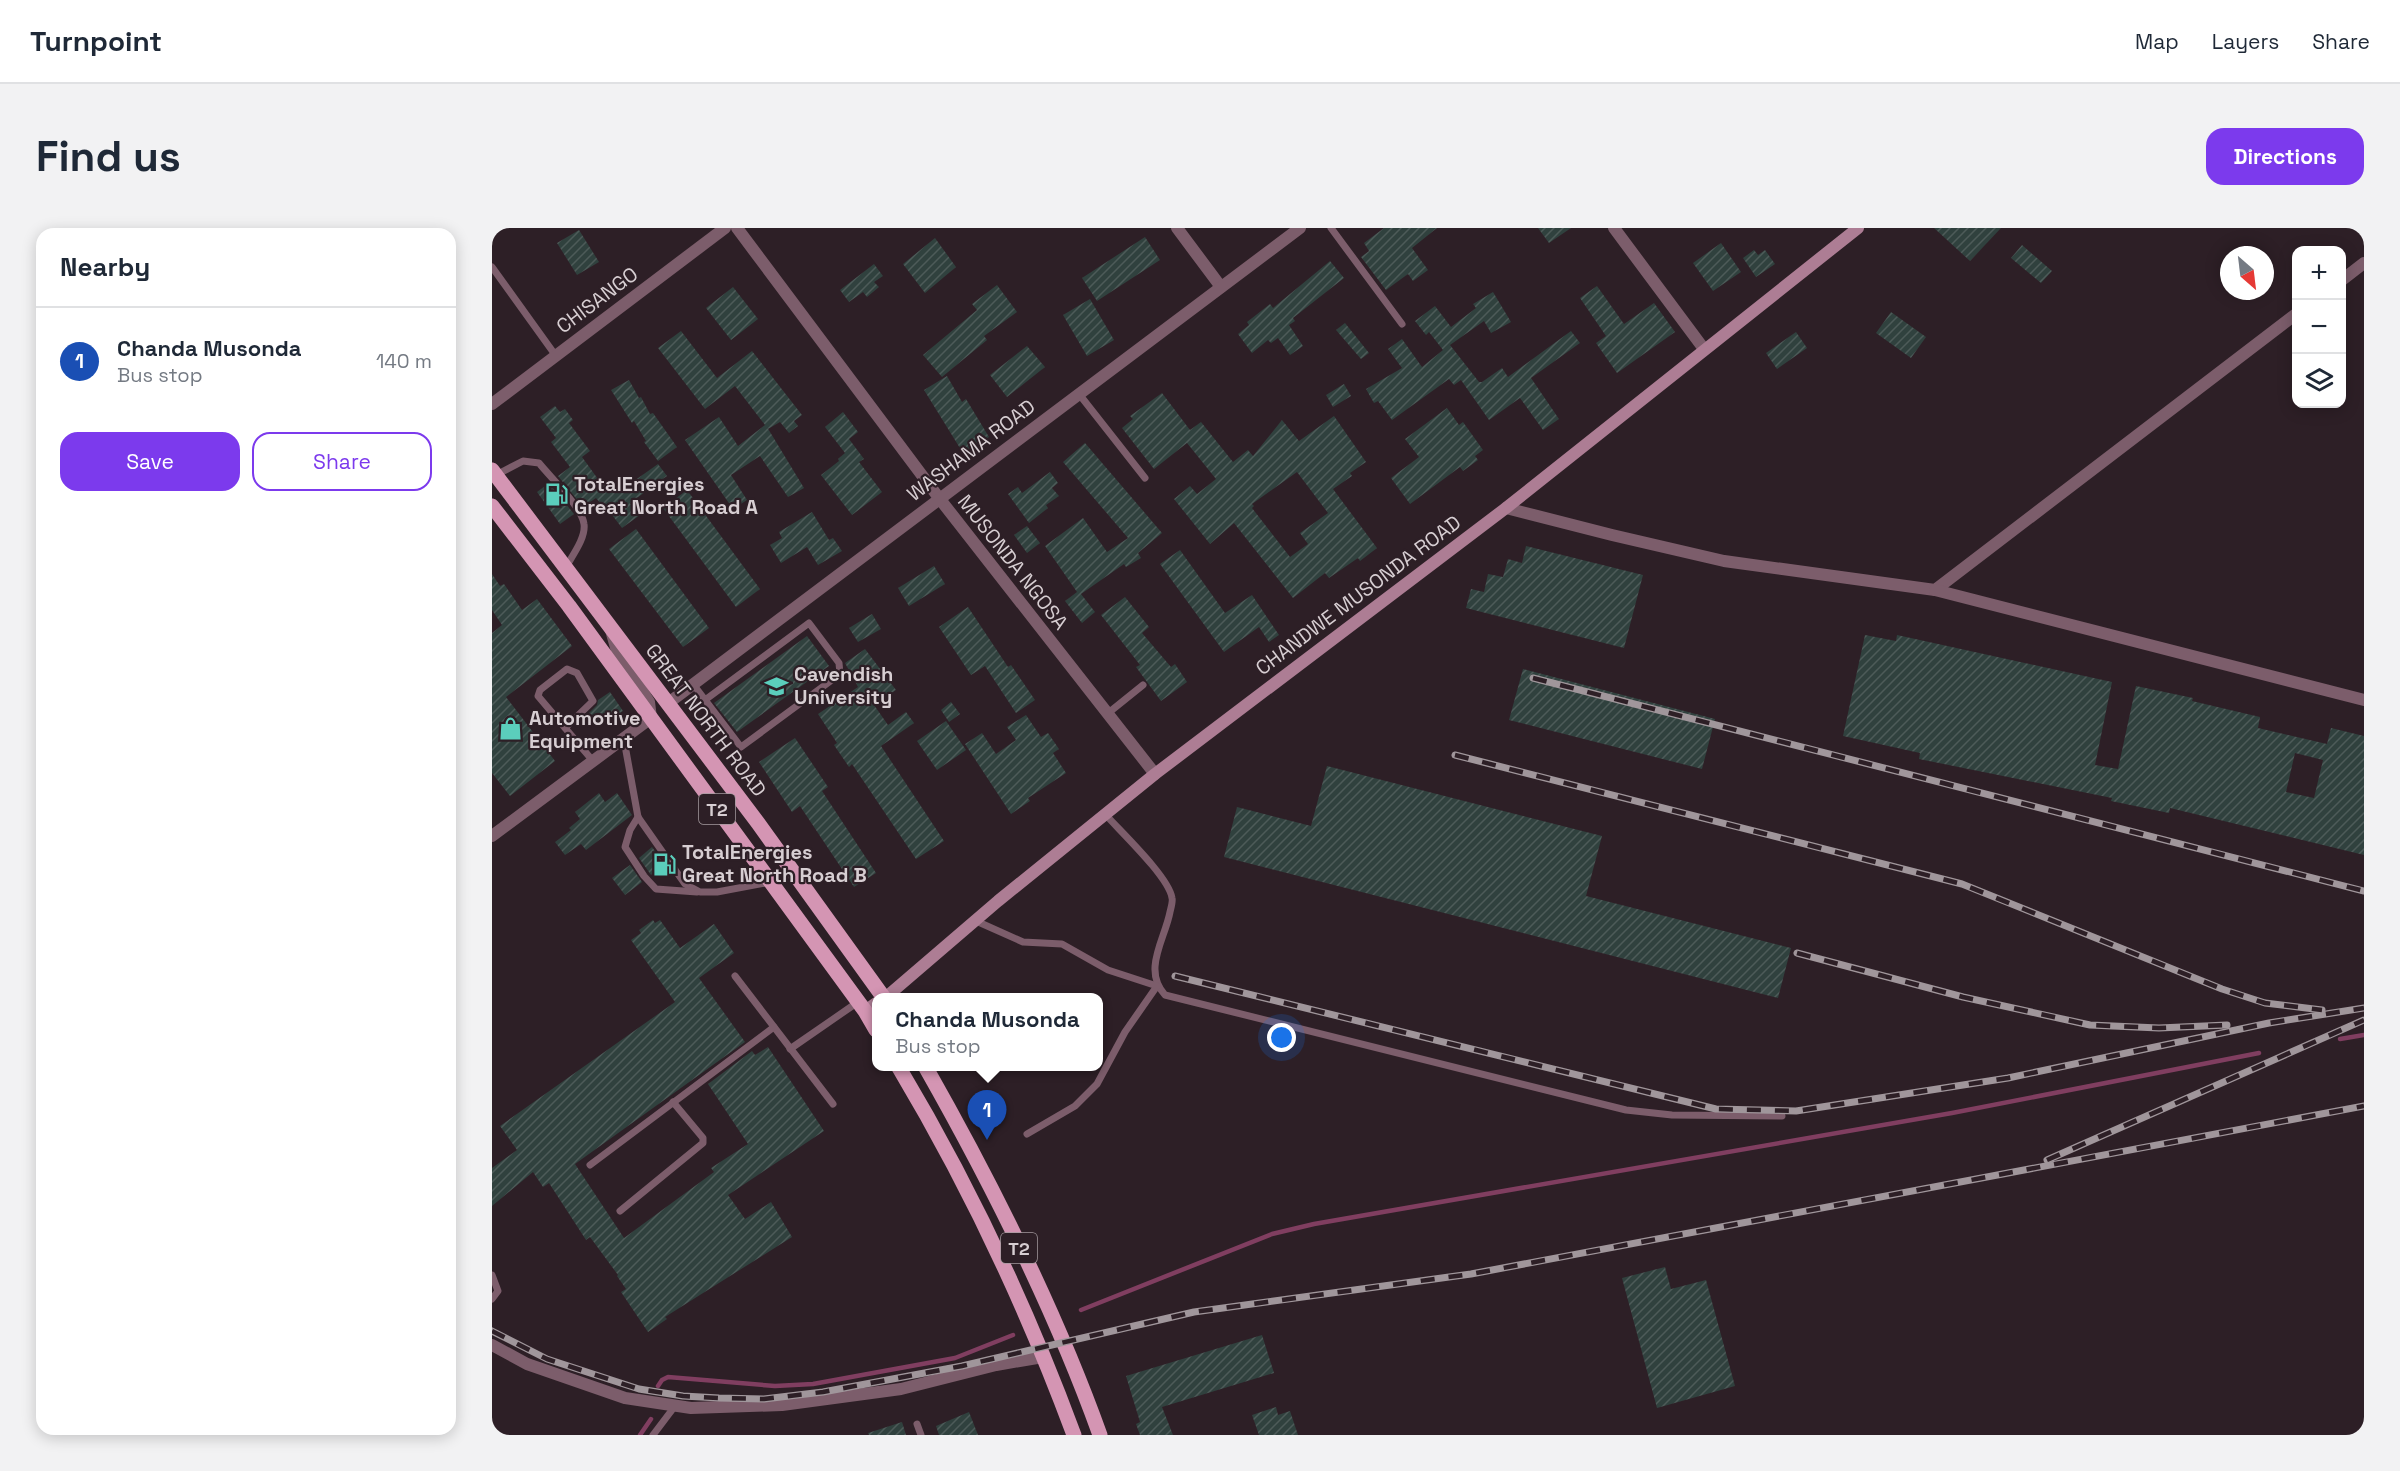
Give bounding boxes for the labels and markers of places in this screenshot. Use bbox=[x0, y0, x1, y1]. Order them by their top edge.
place label: TotalEnergies Great North Road A bbox=[574, 471, 758, 520]
fuel station icon: TotalEnergies Great North Road A bbox=[543, 482, 569, 508]
place label: Cavendish University bbox=[794, 661, 893, 710]
school or university icon: Cavendish University bbox=[763, 673, 789, 699]
place label: Automotive Equipment bbox=[529, 705, 641, 754]
shop icon: Automotive Equipment bbox=[498, 716, 524, 742]
place label: TotalEnergies Great North Road B bbox=[682, 839, 867, 888]
fuel station icon: TotalEnergies Great North Road B bbox=[651, 851, 677, 877]
pin: 1 bbox=[968, 1090, 1006, 1140]

